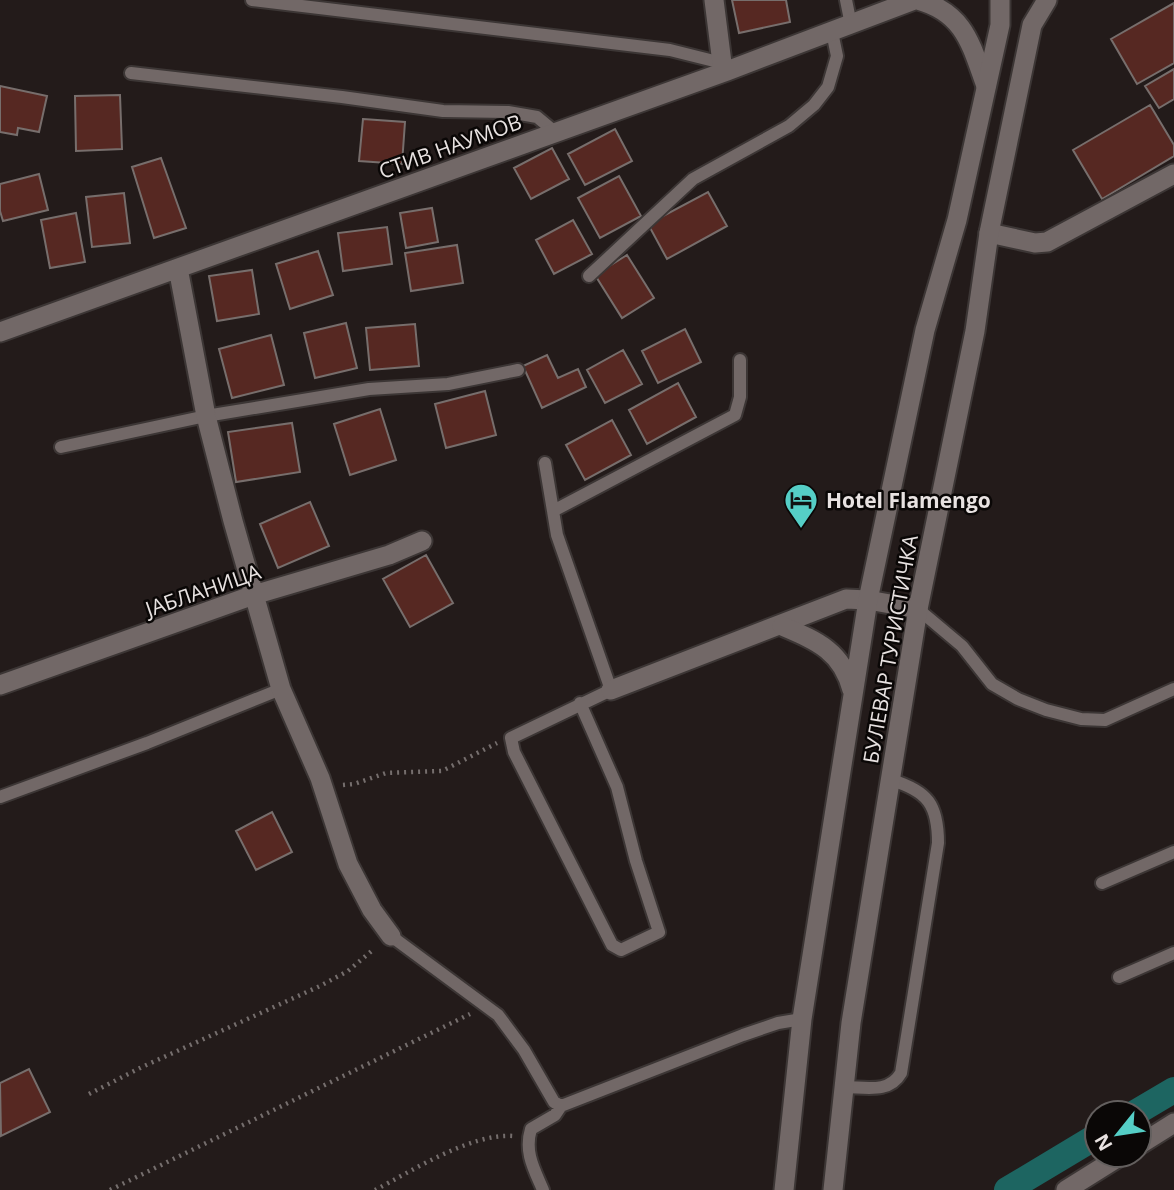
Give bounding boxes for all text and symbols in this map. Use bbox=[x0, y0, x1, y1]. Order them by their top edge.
street label: СТИВ НАУМОВ bbox=[375, 107, 525, 185]
hotel icon: Hotel Flamengo bbox=[782, 481, 820, 530]
place label: Hotel Flamengo bbox=[826, 486, 991, 514]
street label: БУЛЕВАР ТУРИСТИЧКА bbox=[856, 532, 924, 766]
street label: ЈАБЛАНИЦА bbox=[140, 557, 265, 623]
north arrow bbox=[1083, 1099, 1153, 1169]
text: N bbox=[1088, 1129, 1118, 1156]

